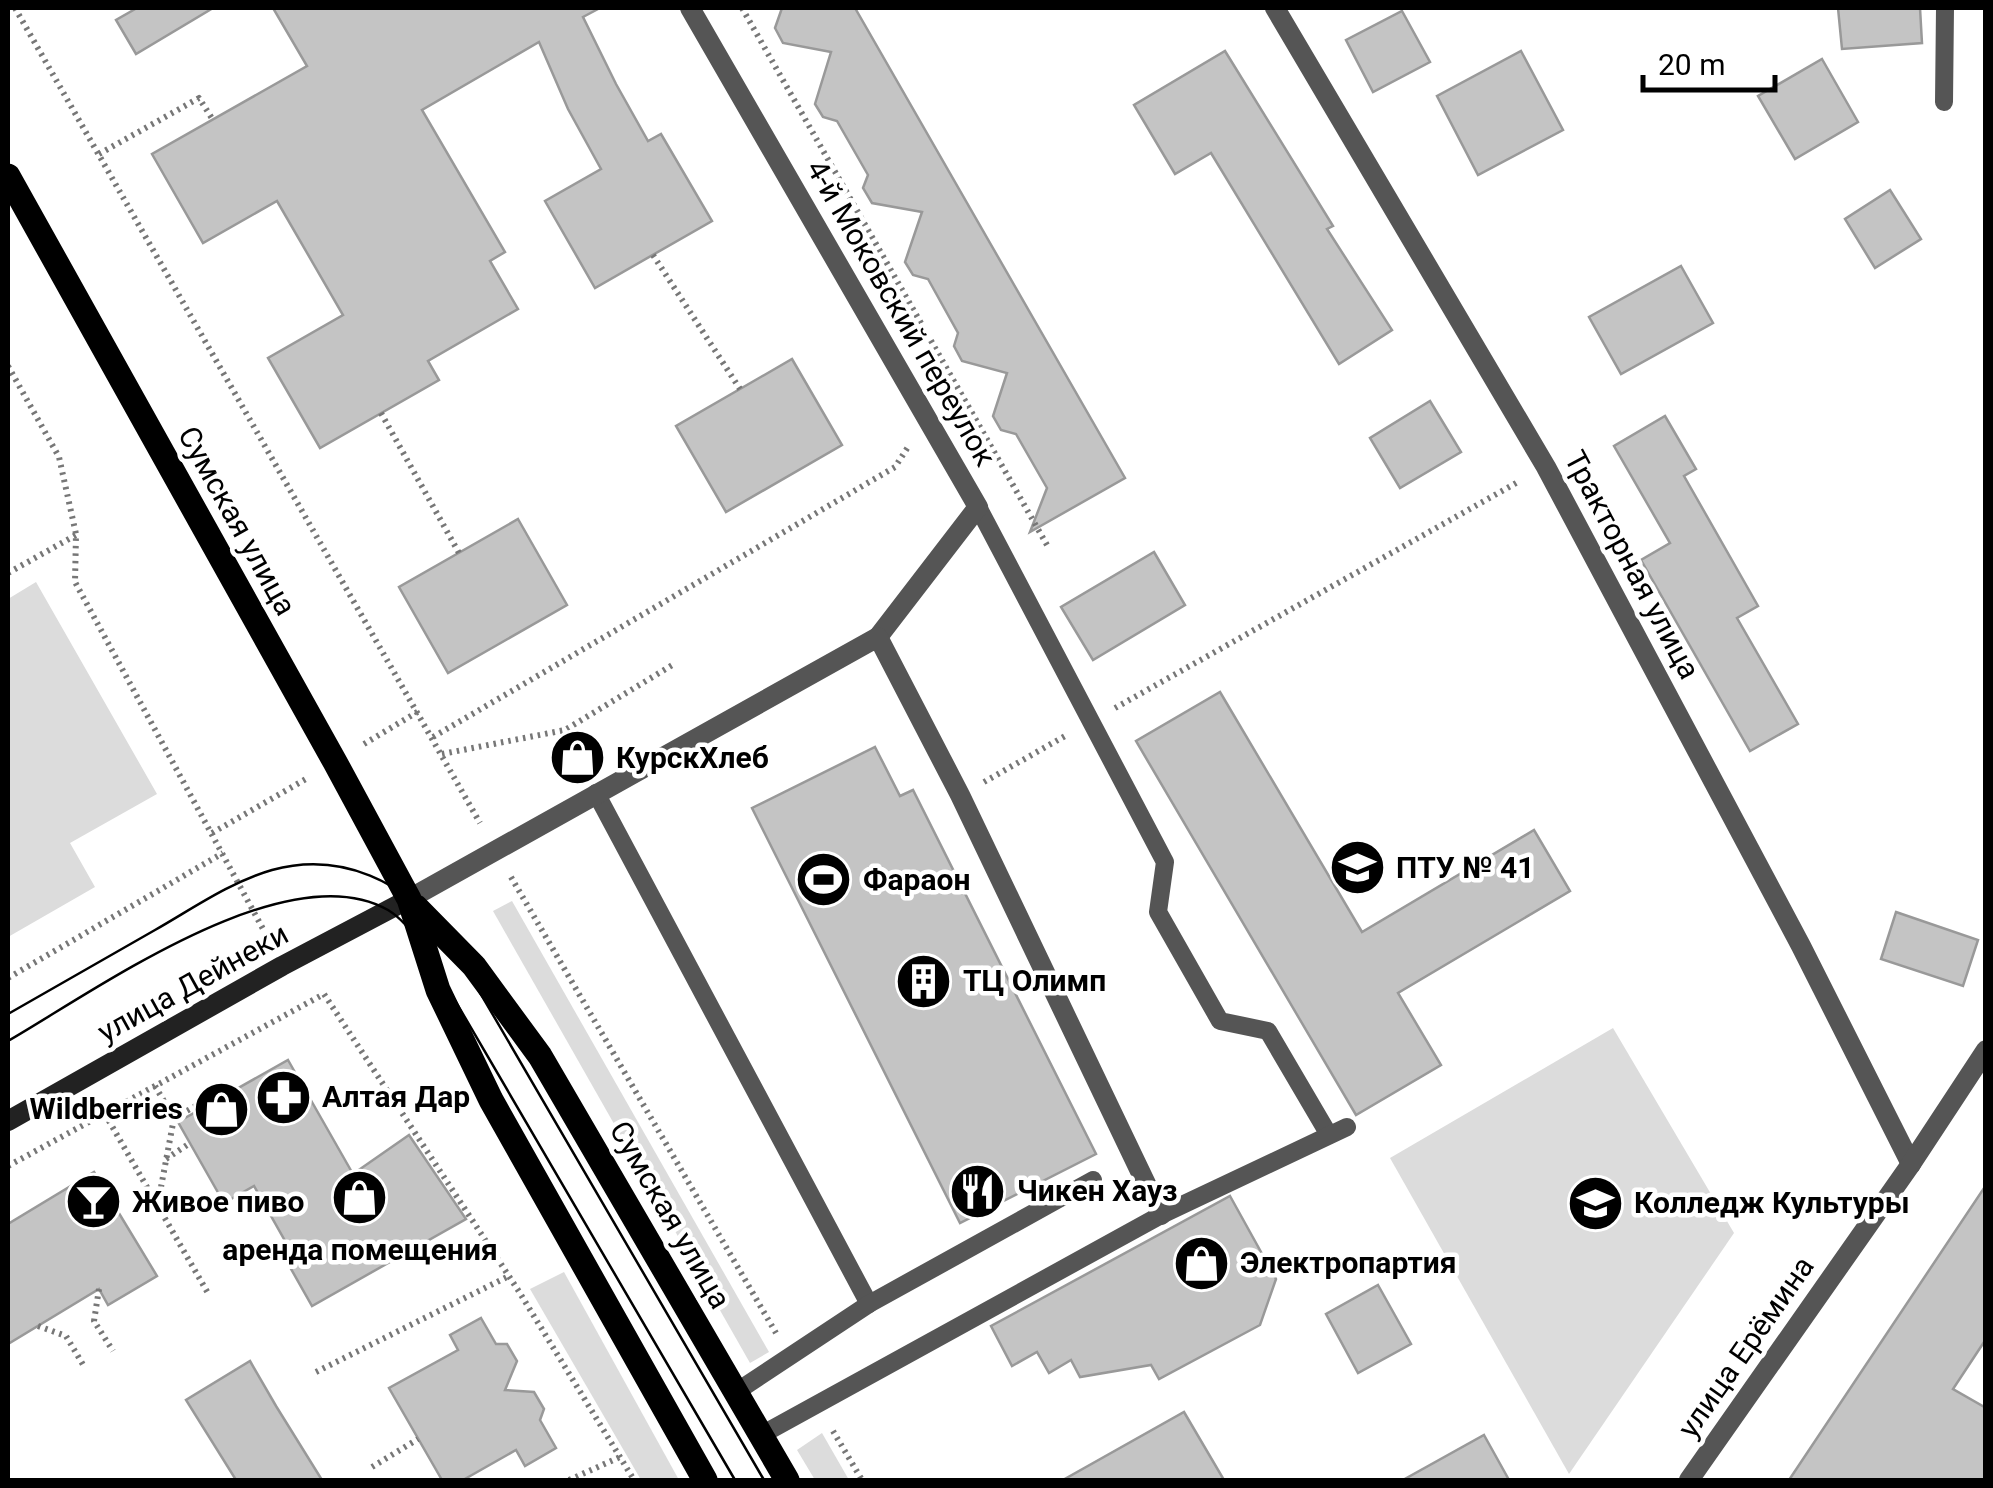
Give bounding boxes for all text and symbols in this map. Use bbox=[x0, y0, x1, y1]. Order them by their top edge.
scale bar bbox=[1643, 30, 1776, 92]
text: 20 m bbox=[1658, 47, 1725, 82]
street label: 4-й Моковский переулок bbox=[799, 154, 1003, 472]
street label: Сумская улица bbox=[171, 420, 304, 621]
street label: Тракторная улица bbox=[1558, 445, 1707, 685]
shop icon: КурскХлеб bbox=[547, 728, 607, 788]
place label: КурскХлеб bbox=[616, 740, 769, 775]
school or university icon: ПТУ № 41 bbox=[1327, 838, 1387, 898]
sports icon: Фараон bbox=[794, 850, 854, 910]
place label: ПТУ № 41 bbox=[1396, 850, 1535, 885]
place label: Фараон bbox=[863, 862, 970, 897]
street label: улица Дейнеки bbox=[91, 916, 294, 1049]
building icon: ТЦ Олимп bbox=[894, 951, 954, 1011]
place label: ТЦ Олимп bbox=[963, 963, 1106, 998]
pharmacy icon: Алтая Дар bbox=[253, 1067, 313, 1127]
shop icon: Wildberries bbox=[192, 1079, 252, 1139]
place label: Алтая Дар bbox=[322, 1079, 470, 1114]
place label: Wildberries bbox=[29, 1091, 183, 1126]
street label: Сумская улица bbox=[603, 1115, 738, 1315]
restaurant icon: Чикен Хауз bbox=[948, 1161, 1008, 1221]
shop icon: аренда помещения bbox=[330, 1168, 390, 1228]
bar icon: Живое пиво bbox=[63, 1172, 123, 1232]
place label: Чикен Хауз bbox=[1017, 1173, 1178, 1208]
school or university icon: Колледж Культуры bbox=[1565, 1173, 1625, 1233]
place label: Живое пиво bbox=[132, 1184, 304, 1219]
place label: Колледж Культуры bbox=[1634, 1185, 1910, 1220]
place label: аренда помещения bbox=[222, 1232, 498, 1267]
shop icon: Электропартия bbox=[1171, 1233, 1231, 1293]
place label: Электропартия bbox=[1240, 1245, 1457, 1280]
street label: улица Ерёмина bbox=[1670, 1250, 1821, 1444]

